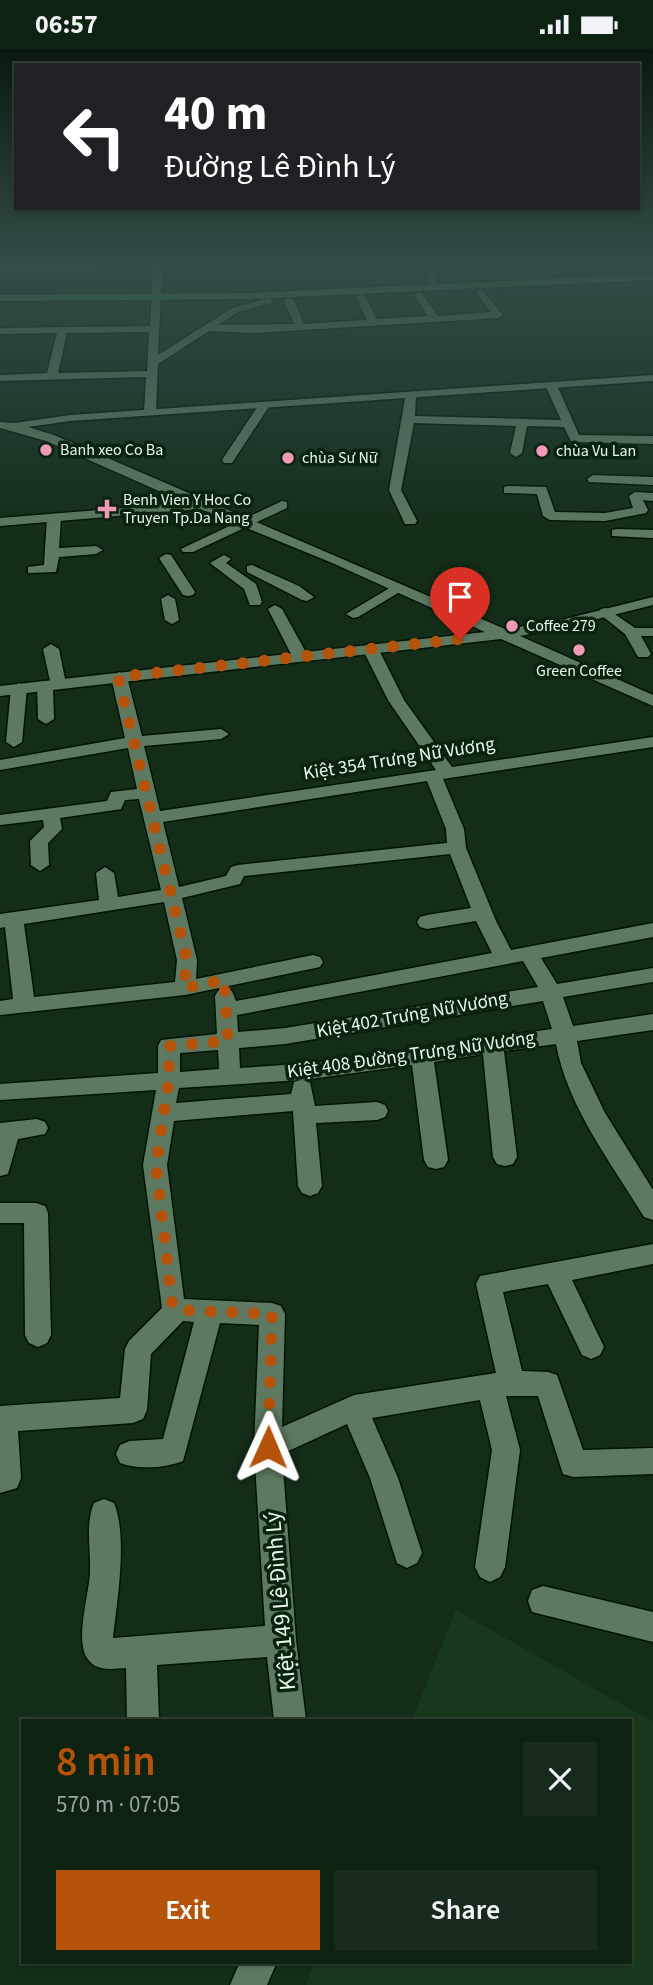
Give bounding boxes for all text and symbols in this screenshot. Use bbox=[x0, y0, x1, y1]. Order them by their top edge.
text: 06:57 bbox=[35, 6, 98, 43]
text: 40 m bbox=[164, 79, 268, 149]
icon: left bbox=[49, 91, 140, 182]
text: Đường Lê Đình Lý bbox=[164, 144, 395, 190]
place label: Banh xeo Co Ba bbox=[60, 439, 163, 461]
place label: chùa Vu Lan bbox=[556, 440, 636, 462]
marker: Banh xeo Co Ba bbox=[38, 442, 54, 458]
marker: chùa Vu Lan bbox=[534, 443, 550, 459]
place label: chùa Sư Nữ bbox=[302, 447, 378, 469]
marker: chùa Sư Nữ bbox=[280, 450, 296, 466]
place label: Benh Vien Y Hoc Co Truyen Tp.Da Nang bbox=[123, 489, 251, 529]
marker: Benh Vien Y Hoc Co Truyen Tp.Da Nang bbox=[97, 499, 117, 519]
pin bbox=[430, 567, 490, 639]
icon: arrive bbox=[441, 578, 479, 616]
place label: Coffee 279 bbox=[526, 615, 596, 637]
marker: Coffee 279 bbox=[504, 618, 520, 634]
marker: Green Coffee bbox=[571, 642, 587, 658]
place label: Green Coffee bbox=[536, 660, 622, 682]
street label: Kiệt 354 Trưng Nữ Vương bbox=[301, 730, 497, 787]
street label: Kiệt 402 Trưng Nữ Vương bbox=[314, 985, 510, 1045]
street label: Kiệt 408 Đường Trưng Nữ Vương bbox=[285, 1024, 537, 1086]
position arrow bbox=[231, 1410, 305, 1484]
street label: Kiệt 149 Lê Đình Lý bbox=[256, 1510, 304, 1692]
text: 8 min bbox=[56, 1732, 156, 1792]
button: close bbox=[523, 1742, 597, 1816]
text: 570 m · 07:05 bbox=[56, 1788, 180, 1821]
button: Exit bbox=[56, 1870, 320, 1950]
button: Share bbox=[334, 1870, 597, 1950]

